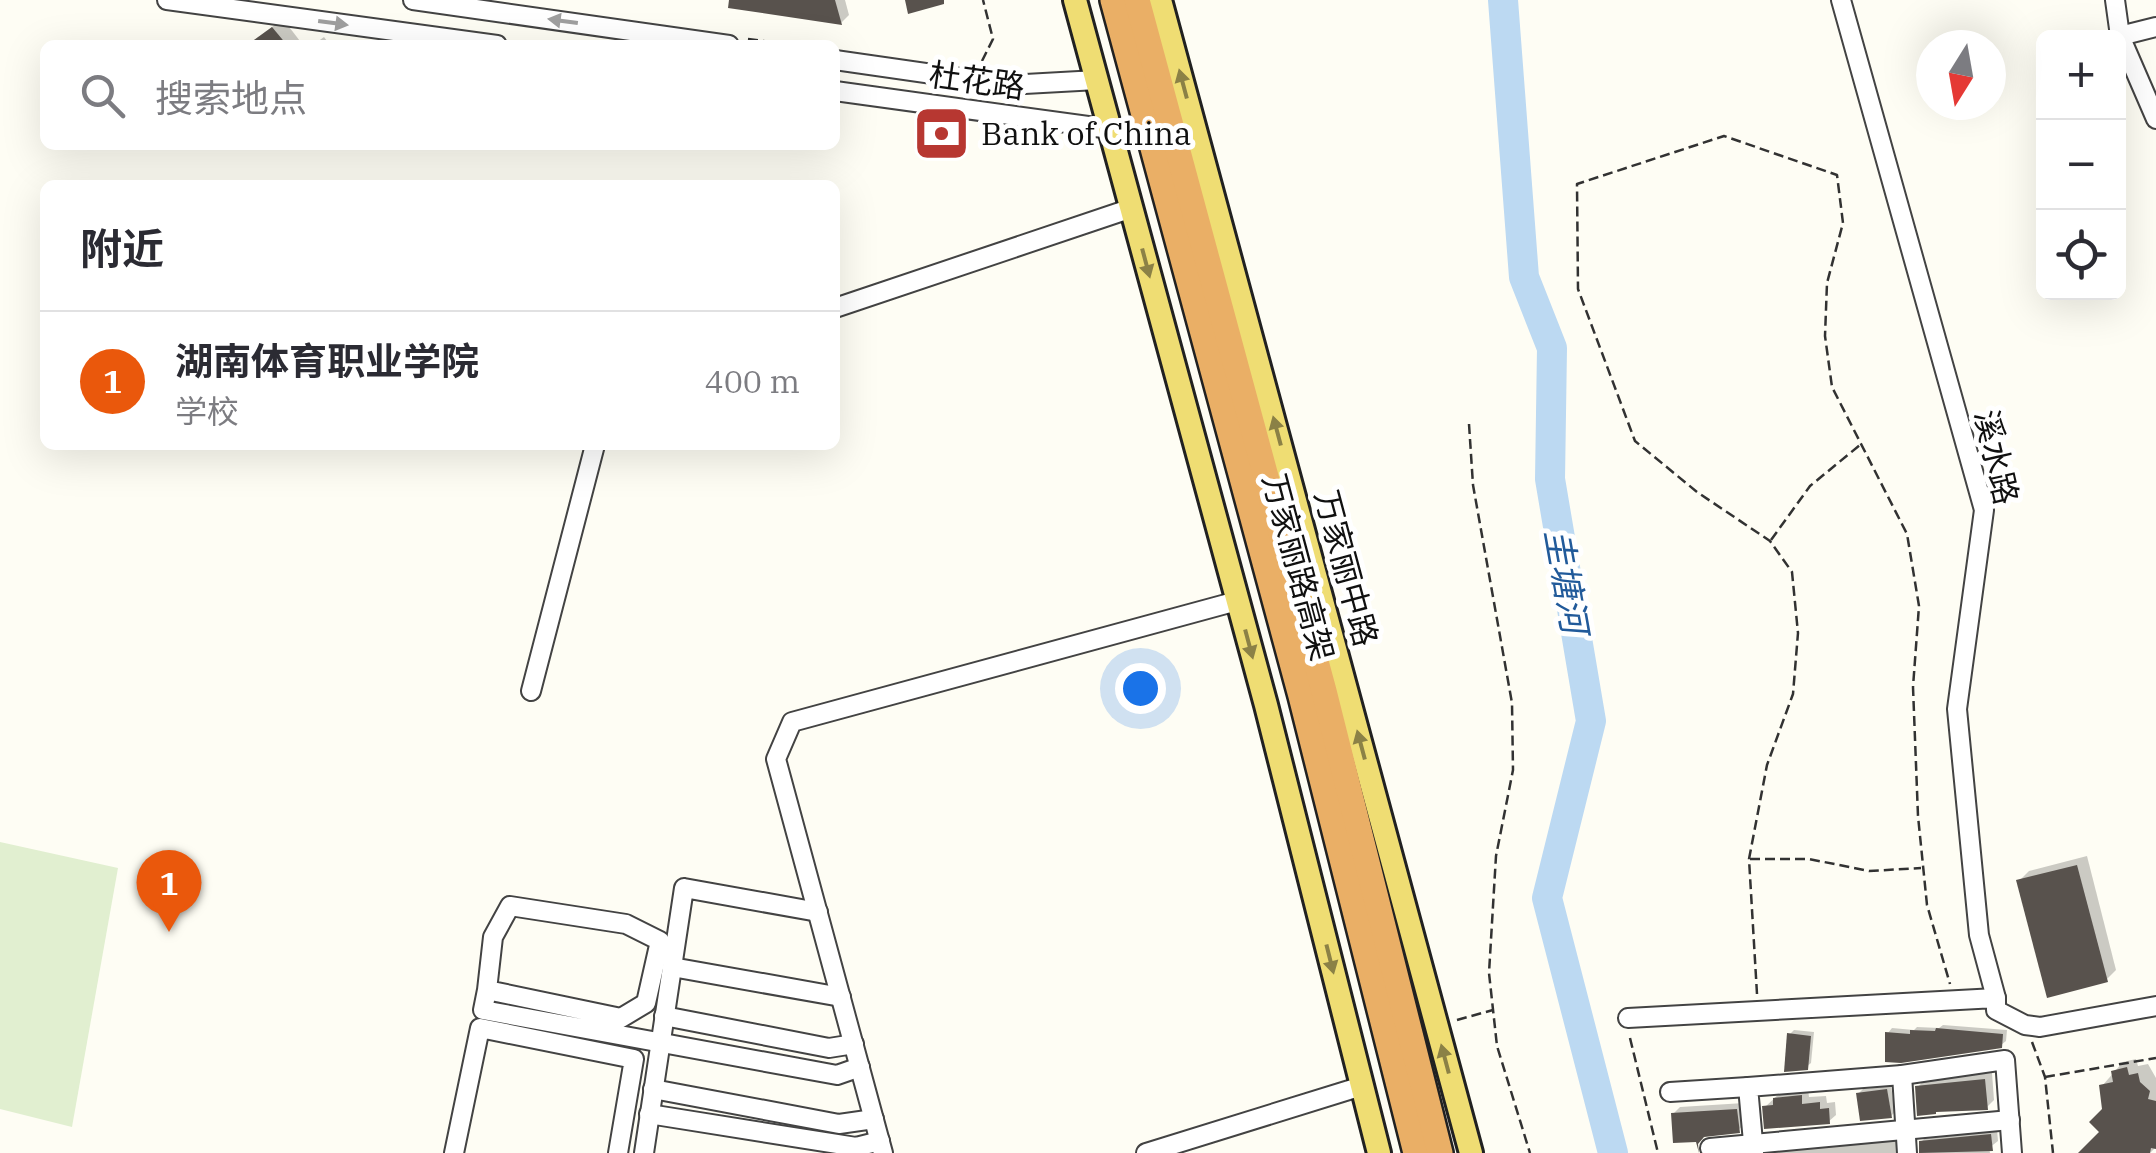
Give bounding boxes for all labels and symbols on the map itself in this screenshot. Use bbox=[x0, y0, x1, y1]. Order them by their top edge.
one-way arrow bbox=[547, 13, 578, 29]
one-way arrow bbox=[317, 15, 349, 31]
north arrow bbox=[1916, 30, 2006, 120]
street label: 杜花路 bbox=[927, 53, 1027, 107]
one-way arrow bbox=[1174, 68, 1190, 99]
bank icon: Bank of China bbox=[912, 103, 972, 163]
place label: Bank of China bbox=[981, 112, 1191, 154]
one-way arrow bbox=[1139, 248, 1155, 279]
street label: 溪水路 bbox=[1966, 405, 2028, 509]
one-way arrow bbox=[1268, 415, 1284, 446]
street label: 万家丽路高架 bbox=[1254, 469, 1344, 665]
street label: 万家丽中路 bbox=[1306, 485, 1388, 651]
water label: 圭塘河 bbox=[1535, 525, 1600, 643]
one-way arrow bbox=[1242, 629, 1258, 660]
your location bbox=[1115, 663, 1166, 714]
one-way arrow bbox=[1353, 729, 1369, 760]
pin: 1 bbox=[136, 850, 202, 932]
one-way arrow bbox=[1323, 944, 1338, 975]
one-way arrow bbox=[1437, 1043, 1453, 1074]

